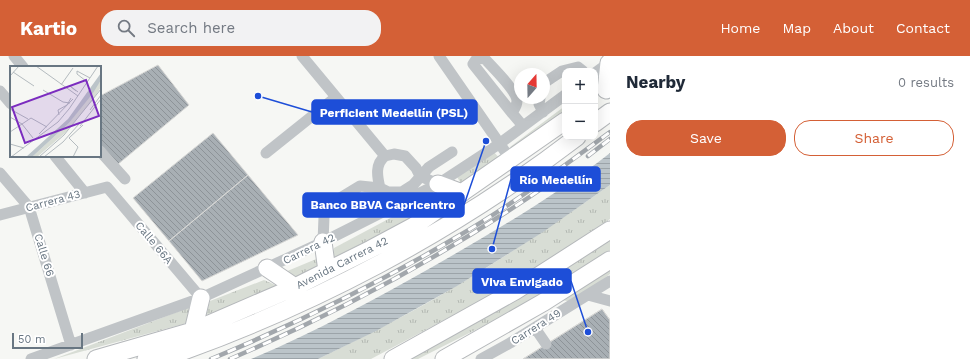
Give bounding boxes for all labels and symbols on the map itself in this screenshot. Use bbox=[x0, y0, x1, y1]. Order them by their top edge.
inset map bbox=[10, 66, 101, 157]
north arrow bbox=[514, 68, 550, 104]
callout: Perficient Medellín (PSL) bbox=[312, 100, 477, 124]
text: Perficient Medellín (PSL) bbox=[320, 106, 468, 120]
callout: Río Medellín bbox=[511, 167, 600, 191]
text: Río Medellín bbox=[519, 173, 593, 187]
street label: Carrera 43 bbox=[24, 187, 82, 215]
callout: Banco BBVA Capricentro bbox=[303, 193, 464, 217]
text: Banco BBVA Capricentro bbox=[311, 198, 455, 212]
street label: Calle 66A bbox=[133, 219, 175, 267]
street label: Carrera 42 bbox=[281, 231, 337, 267]
street label: Calle 66 bbox=[31, 232, 57, 278]
street label: Avenida Carrera 42 bbox=[294, 234, 390, 292]
callout: Viva Envigado bbox=[473, 269, 571, 293]
text: Viva Envigado bbox=[481, 275, 563, 289]
street label: Carrera 49 bbox=[509, 306, 564, 347]
scale bar bbox=[12, 331, 83, 350]

